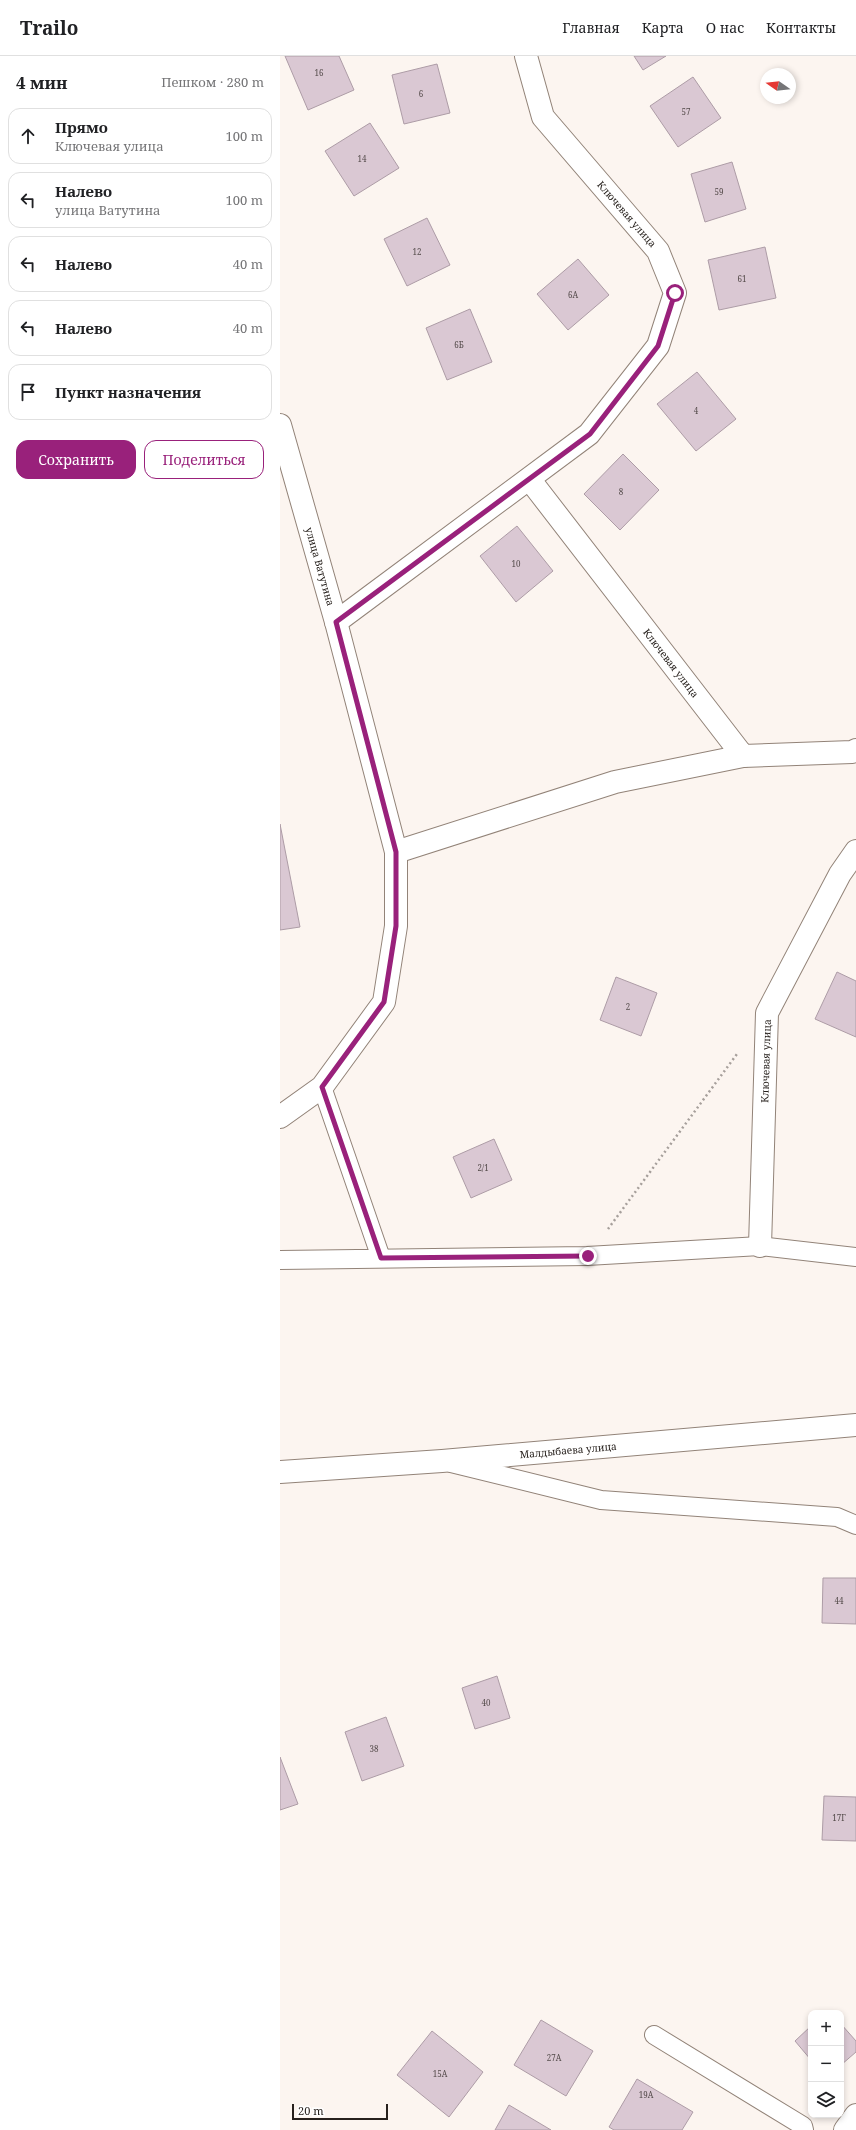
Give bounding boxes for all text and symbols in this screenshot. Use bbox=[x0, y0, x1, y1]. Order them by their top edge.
text: Trailo bbox=[20, 15, 78, 41]
text: Главная bbox=[562, 18, 620, 37]
text: Карта bbox=[642, 18, 684, 37]
text: О нас bbox=[706, 18, 744, 37]
text: Контакты bbox=[766, 18, 836, 37]
house number: 16 bbox=[315, 67, 324, 78]
north arrow bbox=[760, 68, 796, 104]
text: 4 мин bbox=[16, 71, 68, 94]
text: Пешком · 280 m bbox=[161, 73, 264, 91]
house number: 6 bbox=[419, 88, 424, 99]
house number: 57 bbox=[682, 106, 691, 117]
text: Прямо bbox=[55, 117, 108, 137]
icon: ahead bbox=[17, 125, 39, 147]
text: 100 m bbox=[226, 127, 263, 145]
text: Ключевая улица bbox=[55, 137, 164, 155]
house number: 14 bbox=[358, 153, 367, 164]
street label: Ключевая улица bbox=[594, 178, 660, 250]
text: Налево bbox=[55, 181, 112, 201]
house number: 59 bbox=[715, 186, 723, 197]
icon: left bbox=[17, 189, 39, 211]
text: 100 m bbox=[226, 191, 263, 209]
text: улица Ватутина bbox=[55, 201, 161, 219]
house number: 12 bbox=[413, 246, 421, 257]
icon: left bbox=[17, 253, 39, 275]
text: Налево bbox=[55, 254, 112, 274]
text: 40 m bbox=[233, 255, 263, 273]
house number: 61 bbox=[738, 273, 746, 284]
route start bbox=[666, 284, 684, 302]
house number: 6А bbox=[568, 289, 578, 300]
icon: left bbox=[17, 317, 39, 339]
text: Налево bbox=[55, 318, 112, 338]
text: 40 m bbox=[233, 319, 263, 337]
house number: 6Б bbox=[454, 339, 464, 350]
icon: arrive bbox=[17, 381, 39, 403]
text: Пункт назначения bbox=[55, 382, 201, 402]
house number: 4 bbox=[694, 405, 699, 416]
button: Сохранить bbox=[16, 440, 136, 479]
button: Поделиться bbox=[144, 440, 264, 479]
house number: 8 bbox=[619, 486, 624, 497]
street label: улица Ватутина bbox=[302, 525, 338, 608]
house number: 10 bbox=[512, 558, 521, 569]
street label: Ключевая улица bbox=[640, 626, 702, 700]
house number: 2 bbox=[626, 1001, 630, 1012]
street label: Ключевая улица bbox=[757, 1019, 774, 1103]
house number: 2/1 bbox=[477, 1162, 489, 1173]
route end bbox=[579, 1247, 597, 1265]
street label: Малдыбаева улица bbox=[519, 1439, 618, 1461]
house number: 44 bbox=[835, 1595, 844, 1606]
house number: 40 bbox=[482, 1697, 491, 1708]
house number: 38 bbox=[370, 1743, 379, 1754]
house number: 17Г bbox=[832, 1812, 846, 1823]
map controls bbox=[808, 2010, 844, 2118]
button: + bbox=[808, 2010, 844, 2046]
button: − bbox=[808, 2046, 844, 2082]
house number: 27А bbox=[547, 2052, 562, 2063]
house number: 15А bbox=[433, 2068, 448, 2079]
button: layers bbox=[808, 2082, 844, 2118]
house number: 19А bbox=[639, 2089, 654, 2100]
scale bar bbox=[292, 2102, 388, 2121]
text: 20 m bbox=[298, 2103, 324, 2118]

